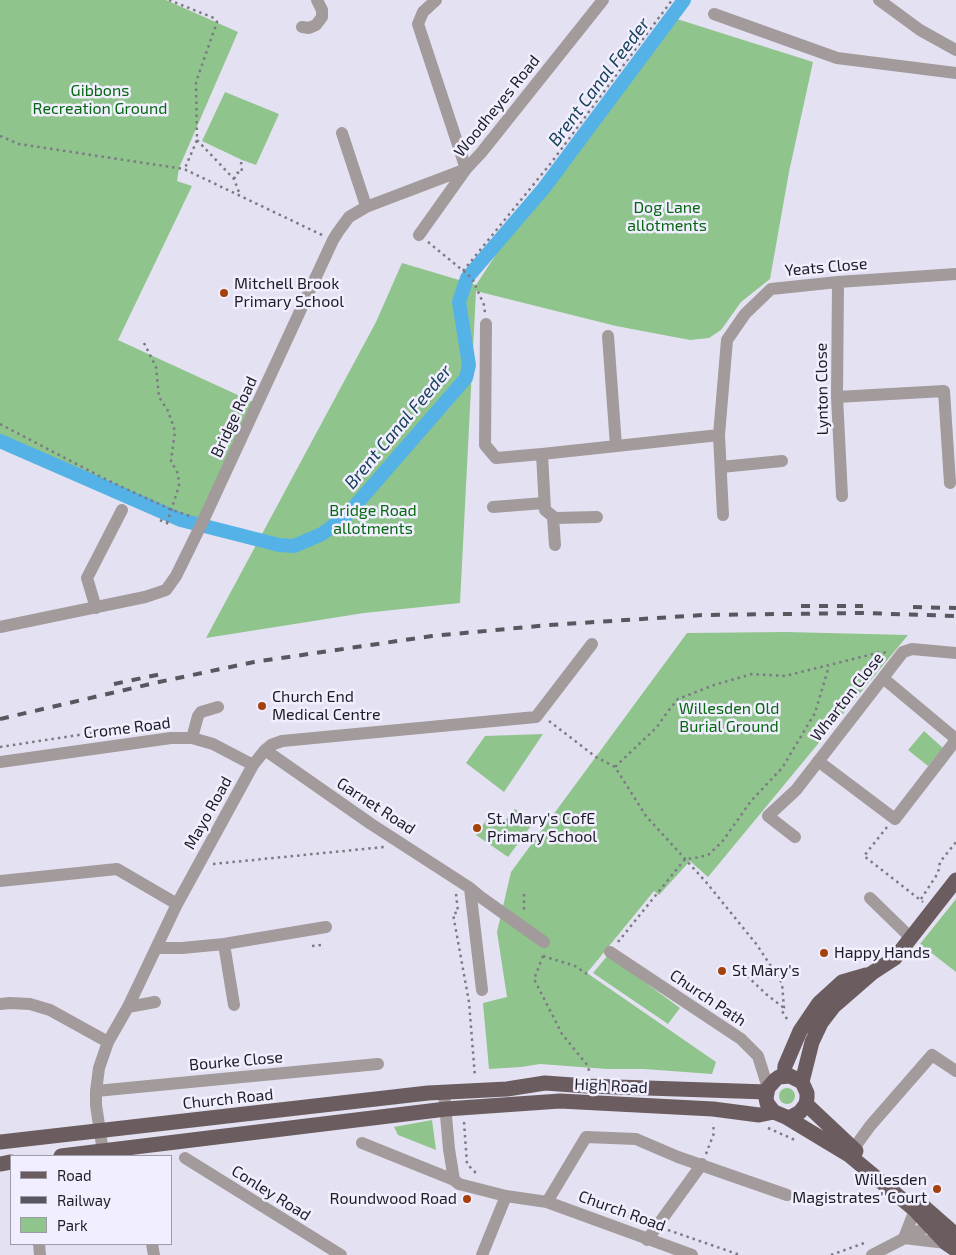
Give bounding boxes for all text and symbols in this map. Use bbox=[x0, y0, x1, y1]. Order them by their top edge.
water label: Brent Canal Feeder bbox=[544, 13, 654, 151]
street label: Woodheyes Road bbox=[450, 51, 544, 161]
park label: Gibbons Recreation Ground bbox=[33, 81, 167, 119]
park label: Dog Lane allotments bbox=[627, 198, 707, 236]
street label: Yeats Close bbox=[784, 254, 868, 280]
place label: Mitchell Brook Primary School bbox=[234, 274, 344, 312]
marker: Mitchell Brook Primary School bbox=[218, 287, 230, 299]
street label: Lynton Close bbox=[812, 343, 832, 435]
water label: Brent Canal Feeder bbox=[340, 361, 456, 493]
street label: Bridge Road bbox=[207, 373, 261, 461]
park label: Bridge Road allotments bbox=[329, 501, 417, 539]
street label: Wharton Close bbox=[806, 649, 888, 745]
place label: Church End Medical Centre bbox=[272, 687, 381, 725]
park label: Willesden Old Burial Ground bbox=[679, 699, 779, 737]
marker: Church End Medical Centre bbox=[256, 700, 268, 712]
street label: Crome Road bbox=[82, 713, 172, 743]
street label: Mayo Road bbox=[180, 773, 236, 853]
street label: Garnet Road bbox=[333, 774, 419, 838]
place label: St. Mary's CofE Primary School bbox=[487, 809, 597, 847]
marker: St. Mary's CofE Primary School bbox=[471, 822, 483, 834]
place label: Happy Hands bbox=[834, 943, 930, 963]
marker: Happy Hands bbox=[818, 947, 830, 959]
place label: St Mary's bbox=[732, 961, 800, 981]
street label: Church Path bbox=[666, 965, 750, 1031]
marker: St Mary's bbox=[716, 965, 728, 977]
street label: Bourke Close bbox=[188, 1047, 284, 1075]
street label: High Road bbox=[574, 1074, 648, 1098]
street label: Church Road bbox=[182, 1085, 274, 1113]
legend bbox=[10, 1155, 172, 1245]
street label: Conley Road bbox=[228, 1161, 314, 1225]
text: Road bbox=[57, 1166, 92, 1184]
place label: Willesden Magistrates' Court bbox=[792, 1170, 927, 1208]
marker: Willesden Magistrates' Court bbox=[931, 1183, 943, 1195]
street label: Church Road bbox=[576, 1186, 668, 1236]
place label: Roundwood Road bbox=[330, 1189, 457, 1209]
text: Railway bbox=[57, 1191, 111, 1209]
marker: Roundwood Road bbox=[461, 1193, 473, 1205]
text: Park bbox=[57, 1216, 88, 1234]

